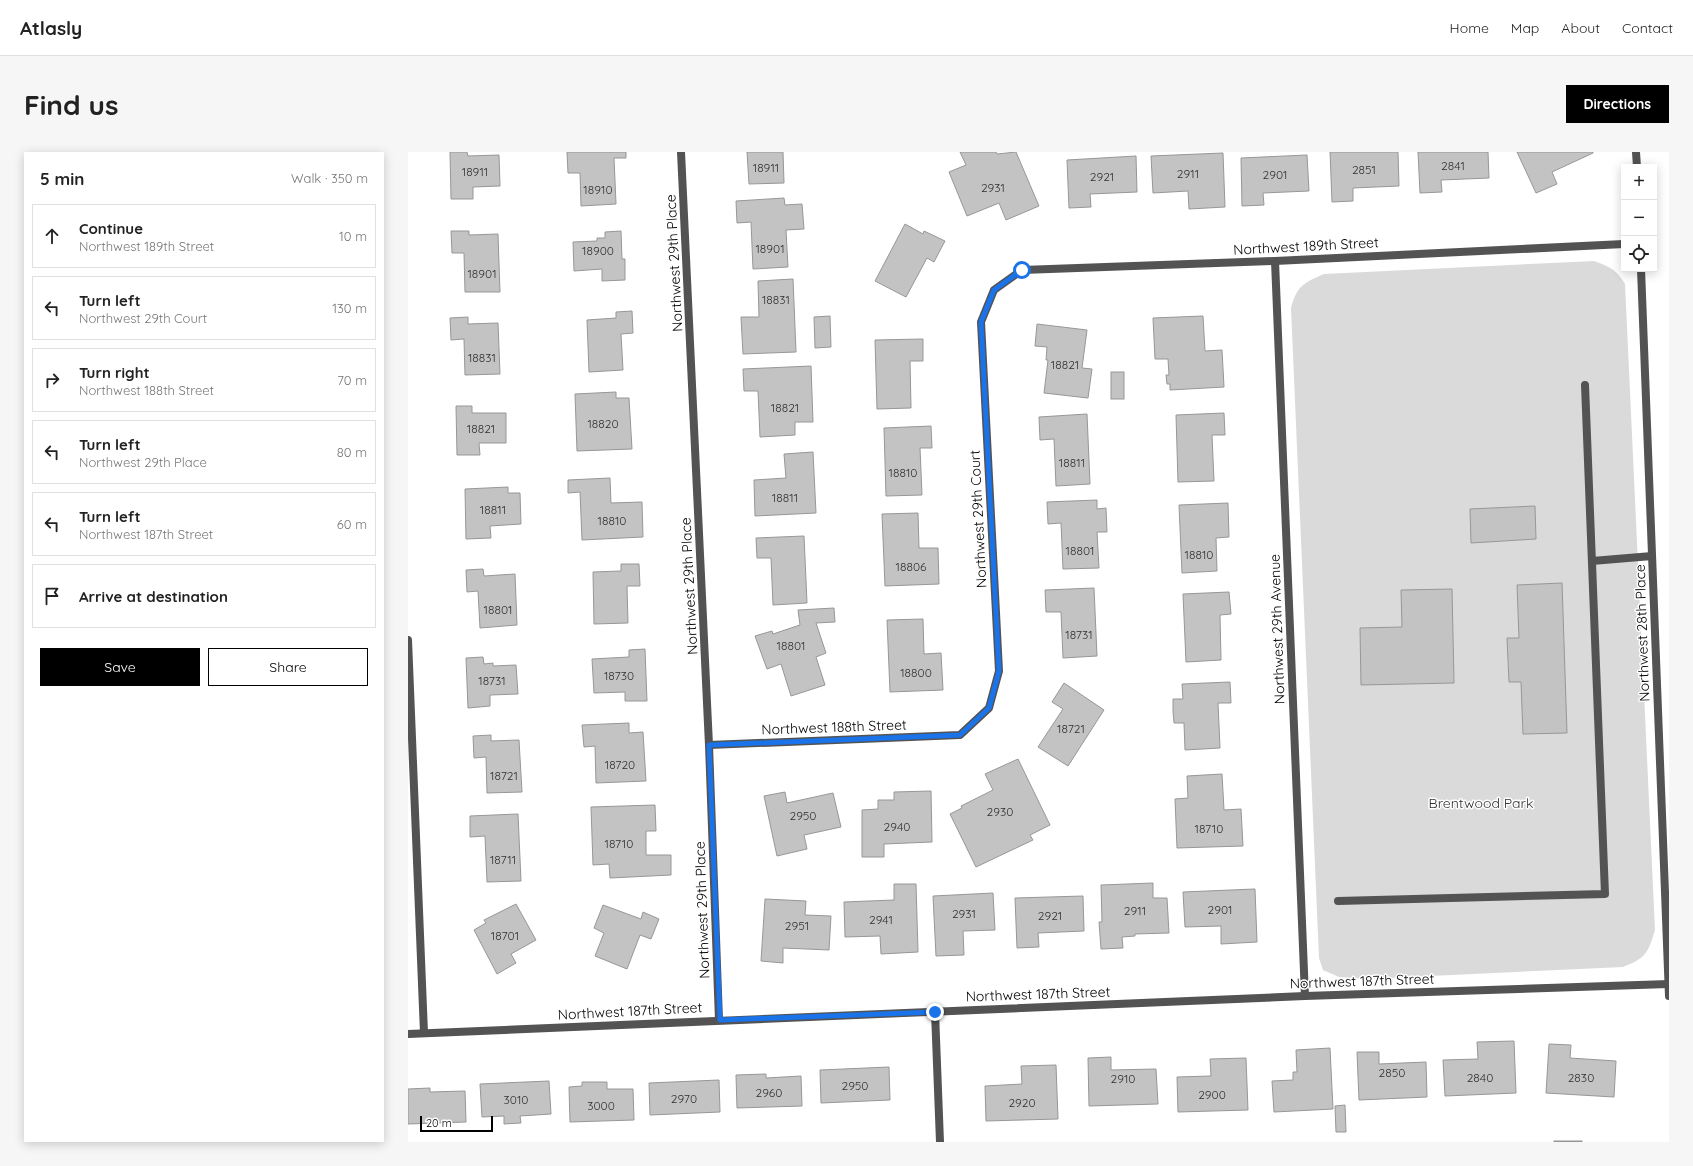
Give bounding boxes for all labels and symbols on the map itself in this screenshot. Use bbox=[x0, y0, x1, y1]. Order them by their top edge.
house number: 2841 bbox=[1441, 158, 1465, 173]
house number: 18911 bbox=[753, 160, 779, 175]
house number: 2851 bbox=[1352, 162, 1376, 177]
house number: 18911 bbox=[462, 164, 488, 179]
house number: 2911 bbox=[1177, 166, 1199, 181]
house number: 2901 bbox=[1263, 167, 1287, 182]
house number: 2921 bbox=[1090, 169, 1114, 184]
house number: 2931 bbox=[981, 180, 1005, 195]
house number: 18910 bbox=[583, 182, 613, 197]
street label: Northwest 29th Place bbox=[661, 194, 687, 332]
street label: Northwest 189th Street bbox=[1233, 233, 1379, 259]
house number: 18901 bbox=[755, 241, 785, 256]
house number: 18900 bbox=[582, 243, 614, 258]
route start bbox=[1013, 261, 1031, 279]
house number: 18901 bbox=[467, 266, 497, 281]
house number: 18831 bbox=[762, 292, 790, 307]
house number: 18831 bbox=[468, 350, 496, 365]
house number: 18821 bbox=[1051, 357, 1079, 372]
house number: 18821 bbox=[771, 400, 799, 415]
house number: 18820 bbox=[587, 416, 619, 431]
house number: 18821 bbox=[467, 421, 495, 436]
street label: Northwest 29th Court bbox=[965, 449, 991, 588]
house number: 18811 bbox=[1059, 455, 1085, 470]
house number: 18810 bbox=[889, 465, 917, 480]
house number: 18811 bbox=[772, 490, 798, 505]
house number: 18811 bbox=[480, 502, 506, 517]
house number: 18810 bbox=[598, 513, 626, 528]
street label: Northwest 29th Place bbox=[676, 517, 702, 655]
house number: 18801 bbox=[1066, 543, 1094, 558]
house number: 18810 bbox=[1185, 547, 1213, 562]
street label: Northwest 29th Avenue bbox=[1265, 554, 1289, 704]
house number: 18806 bbox=[896, 559, 927, 574]
street label: Northwest 28th Place bbox=[1631, 564, 1653, 702]
house number: 18801 bbox=[484, 602, 512, 617]
house number: 18731 bbox=[1065, 627, 1093, 642]
house number: 18801 bbox=[777, 638, 805, 653]
house number: 18800 bbox=[900, 665, 932, 680]
house number: 18730 bbox=[604, 668, 634, 683]
house number: 18731 bbox=[478, 673, 506, 688]
street label: Northwest 188th Street bbox=[761, 715, 907, 739]
house number: 18721 bbox=[1057, 721, 1085, 736]
house number: 18720 bbox=[605, 757, 635, 772]
house number: 18721 bbox=[490, 768, 518, 783]
park label: Brentwood Park bbox=[1429, 794, 1533, 812]
house number: 2930 bbox=[987, 804, 1013, 819]
house number: 2950 bbox=[789, 808, 817, 823]
house number: 2940 bbox=[884, 819, 910, 834]
house number: 18710 bbox=[1195, 821, 1223, 836]
house number: 18710 bbox=[605, 836, 633, 851]
street label: Northwest 29th Place bbox=[691, 841, 713, 979]
house number: 18711 bbox=[490, 852, 516, 867]
house number: 2901 bbox=[1208, 902, 1232, 917]
house number: 2911 bbox=[1124, 903, 1146, 918]
house number: 2931 bbox=[952, 906, 976, 921]
house number: 2921 bbox=[1038, 908, 1062, 923]
house number: 2941 bbox=[869, 912, 893, 927]
house number: 2951 bbox=[785, 918, 809, 933]
house number: 18701 bbox=[491, 928, 519, 943]
street label: Northwest 187th Street bbox=[1289, 969, 1435, 993]
street label: Northwest 187th Street bbox=[965, 982, 1111, 1006]
street label: Northwest 187th Street bbox=[557, 998, 703, 1024]
route end bbox=[926, 1003, 944, 1021]
house number: 2850 bbox=[1379, 1065, 1405, 1080]
house number: 2840 bbox=[1467, 1070, 1493, 1085]
house number: 2830 bbox=[1568, 1070, 1594, 1085]
house number: 2910 bbox=[1110, 1071, 1136, 1086]
house number: 2950 bbox=[841, 1078, 869, 1093]
house number: 2960 bbox=[756, 1085, 782, 1100]
house number: 2900 bbox=[1198, 1087, 1226, 1102]
house number: 2970 bbox=[671, 1091, 697, 1106]
house number: 3010 bbox=[503, 1092, 529, 1107]
house number: 2920 bbox=[1008, 1095, 1036, 1110]
house number: 3000 bbox=[587, 1098, 615, 1113]
scale bar bbox=[420, 1114, 493, 1133]

